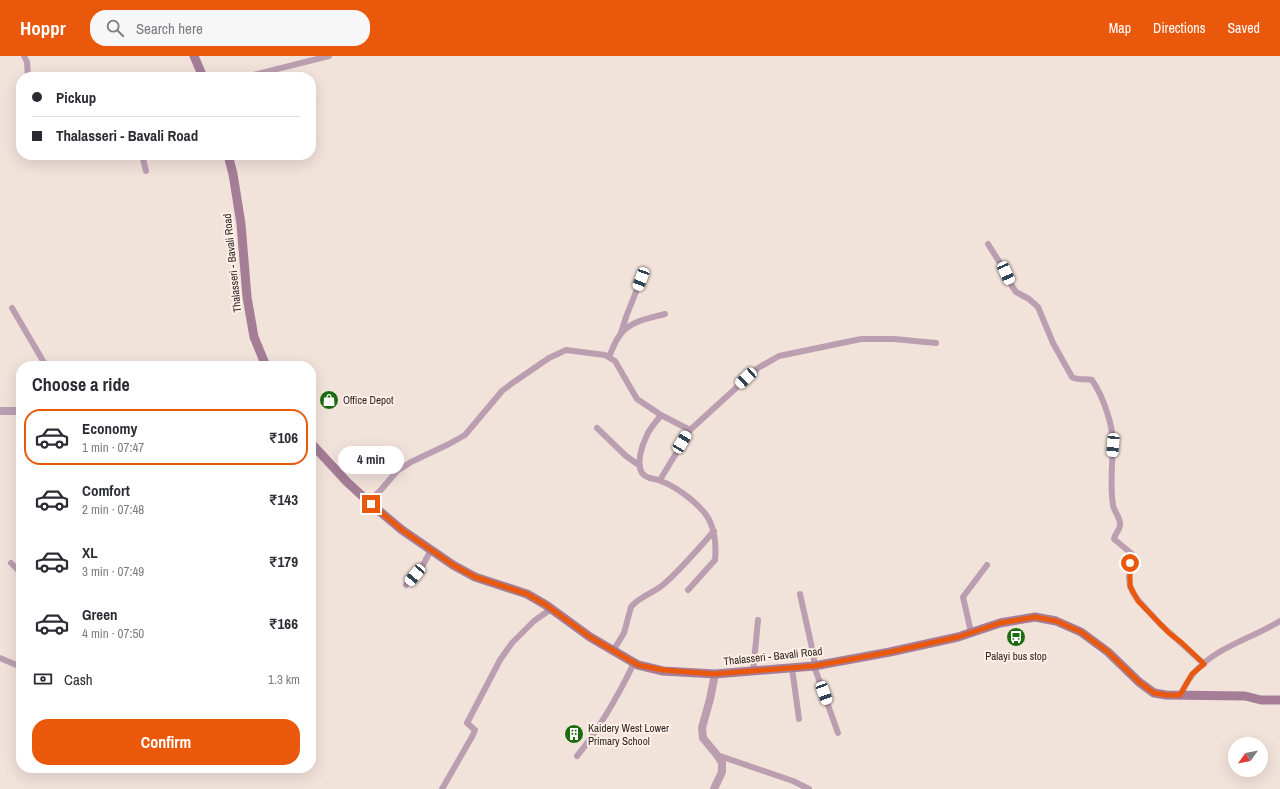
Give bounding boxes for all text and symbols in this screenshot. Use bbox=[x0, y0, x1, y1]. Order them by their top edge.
search box bbox=[90, 10, 370, 46]
text: Hoppr bbox=[20, 15, 66, 41]
icon: search bbox=[104, 17, 126, 39]
text: Search here bbox=[136, 18, 203, 39]
text: Map bbox=[1109, 19, 1131, 37]
text: Directions bbox=[1153, 19, 1205, 37]
text: Saved bbox=[1227, 19, 1260, 37]
text: Pickup bbox=[56, 87, 96, 108]
text: Thalasseri - Bavali Road bbox=[56, 125, 198, 146]
street label: Thalasseri - Bavali Road bbox=[220, 213, 244, 313]
car bbox=[996, 260, 1016, 286]
car bbox=[631, 266, 651, 292]
car bbox=[733, 365, 759, 391]
text: Choose a ride bbox=[32, 372, 130, 397]
shop icon: Office Depot bbox=[318, 389, 340, 411]
place label: Office Depot bbox=[343, 393, 394, 407]
text: Economy bbox=[82, 418, 137, 439]
icon: car bbox=[34, 419, 70, 455]
text: ₹106 bbox=[269, 427, 298, 448]
car bbox=[671, 429, 693, 455]
car bbox=[1106, 433, 1120, 457]
text: 1 min · 07:47 bbox=[82, 439, 144, 456]
callout: 4 min bbox=[338, 446, 404, 474]
text: 4 min bbox=[357, 451, 385, 468]
text: Comfort bbox=[82, 480, 130, 501]
icon: car bbox=[34, 481, 70, 517]
text: ₹143 bbox=[269, 489, 298, 510]
route end bbox=[362, 495, 380, 513]
text: 2 min · 07:48 bbox=[82, 501, 144, 518]
text: XL bbox=[82, 542, 98, 563]
icon: car bbox=[34, 543, 70, 579]
text: ₹179 bbox=[269, 551, 298, 572]
route start bbox=[1121, 554, 1139, 572]
car bbox=[403, 562, 427, 588]
text: 3 min · 07:49 bbox=[82, 563, 144, 580]
text: Green bbox=[82, 604, 118, 625]
icon: car bbox=[34, 605, 70, 641]
text: ₹166 bbox=[269, 613, 298, 634]
text: 4 min · 07:50 bbox=[82, 625, 144, 642]
bus stop icon: Palayi bus stop bbox=[1005, 626, 1027, 648]
street label: Thalasseri - Bavali Road bbox=[723, 644, 823, 668]
place label: Palayi bus stop bbox=[985, 649, 1047, 663]
icon: cash bbox=[32, 668, 54, 690]
text: Cash bbox=[64, 669, 93, 690]
text: 1.3 km bbox=[268, 671, 300, 688]
car bbox=[814, 680, 834, 706]
button: Confirm bbox=[32, 719, 300, 765]
place label: Kaidery West Lower Primary School bbox=[588, 721, 669, 748]
building icon: Kaidery West Lower Primary School bbox=[563, 723, 585, 745]
north arrow bbox=[1228, 737, 1268, 777]
map controls bbox=[1228, 737, 1268, 777]

